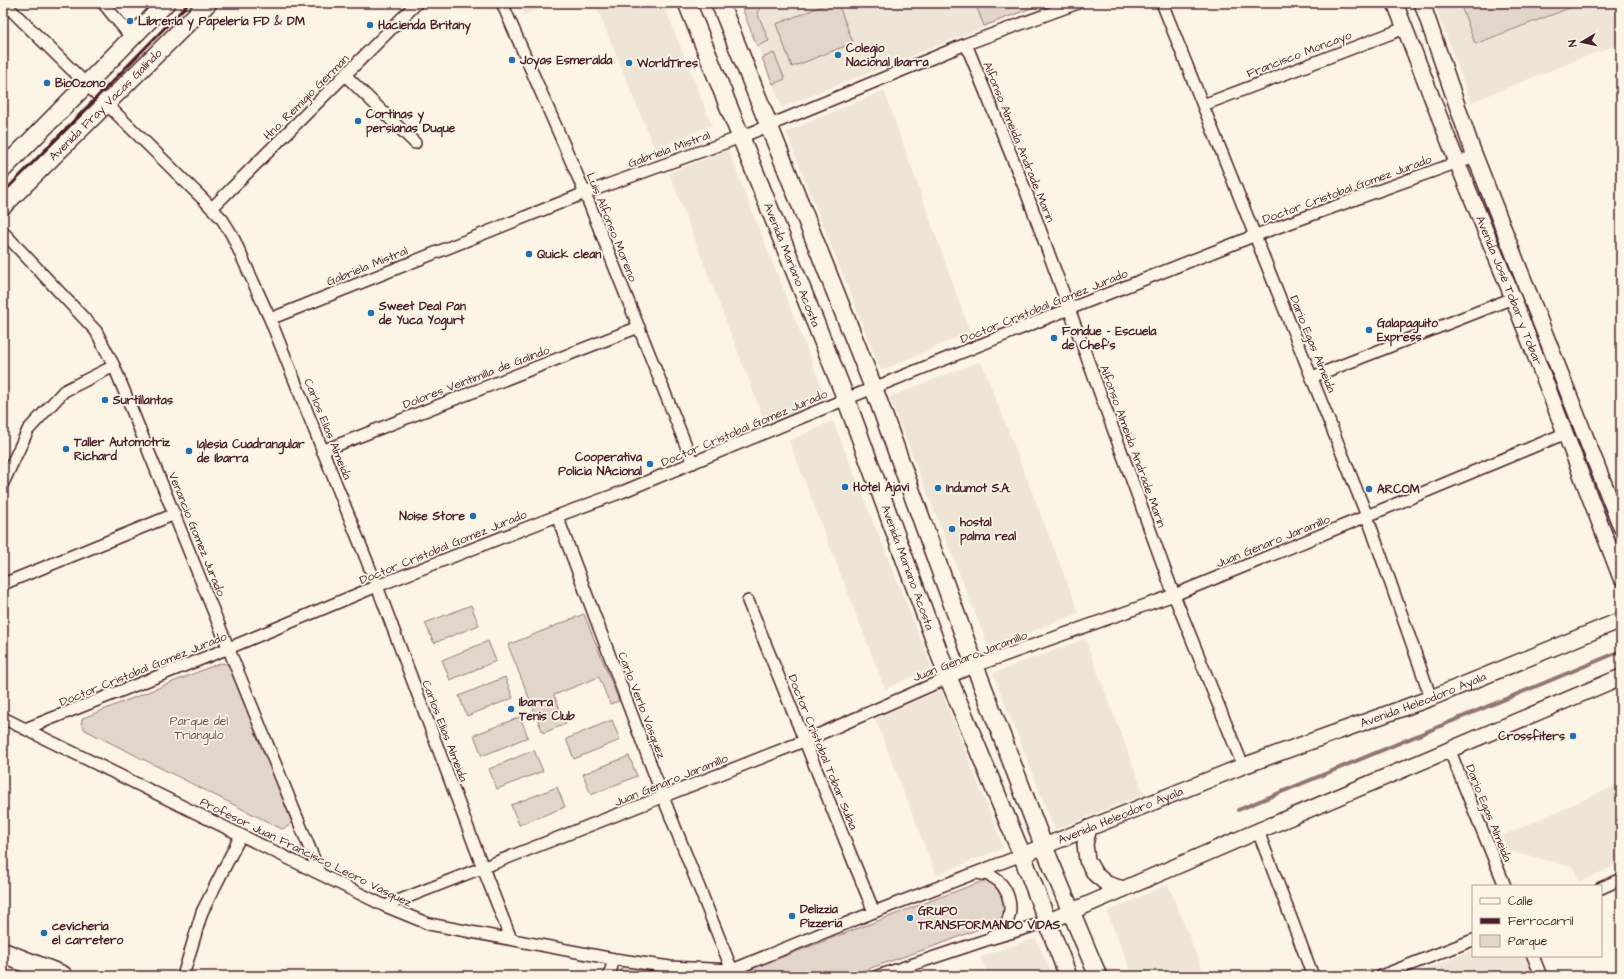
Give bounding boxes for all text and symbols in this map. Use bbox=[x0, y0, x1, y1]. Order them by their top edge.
place label: Librería y Papelería FD & DM bbox=[138, 13, 305, 31]
marker: Librería y Papelería FD & DM bbox=[125, 16, 135, 26]
place label: Hacienda Britany bbox=[378, 17, 471, 35]
marker: Hacienda Britany bbox=[365, 20, 375, 30]
north arrow bbox=[1562, 22, 1602, 62]
street label: Francisco Moncayo bbox=[1244, 26, 1355, 83]
text: N bbox=[1565, 39, 1581, 48]
place label: Colegio Nacional Ibarra bbox=[846, 40, 929, 71]
street label: Avenida Fray Vacas Galindo bbox=[45, 45, 166, 165]
marker: Colegio Nacional Ibarra bbox=[833, 50, 843, 60]
street label: Hno. Remigio German bbox=[260, 51, 354, 145]
place label: Joyas Esmeralda bbox=[519, 52, 613, 70]
marker: Joyas Esmeralda bbox=[507, 55, 517, 65]
place label: WorldTires bbox=[636, 55, 698, 72]
marker: WorldTires bbox=[624, 58, 634, 68]
street label: Alfonso Almeida Andrade Marin bbox=[978, 59, 1059, 225]
place label: BioOzono bbox=[55, 75, 106, 92]
marker: BioOzono bbox=[42, 78, 52, 88]
place label: Cortinas y persianas Duque bbox=[366, 106, 456, 138]
marker: Cortinas y persianas Duque bbox=[353, 116, 363, 126]
street label: Gabriela Mistral bbox=[626, 127, 713, 172]
street label: Doctor Cristobal Gomez Jurado bbox=[1260, 151, 1434, 228]
street label: Luis Alfonso Moreno bbox=[582, 170, 641, 285]
street label: Avenida Mariano Acosta bbox=[759, 200, 824, 330]
street label: Avenida José Tobar y Tobar bbox=[1471, 213, 1546, 368]
street label: Gabriela Mistral bbox=[324, 242, 410, 290]
place label: Quick clean bbox=[537, 246, 601, 263]
marker: Quick clean bbox=[524, 249, 534, 259]
street label: Doctor Cristobal Gomez Jurado bbox=[958, 265, 1131, 348]
street label: Dario Egas Almeida bbox=[1284, 293, 1340, 396]
place label: Sweet Deal Pan de Yuca Yogurt bbox=[378, 298, 466, 331]
marker: Sweet Deal Pan de Yuca Yogurt bbox=[366, 308, 376, 318]
place label: Galapaguito Express bbox=[1377, 315, 1438, 347]
place label: Fondue - Escuela de Chef's bbox=[1061, 323, 1157, 354]
marker: Galapaguito Express bbox=[1364, 325, 1374, 335]
marker: Fondue - Escuela de Chef's bbox=[1049, 333, 1059, 343]
street label: Dolores Veintimilla de Galindo bbox=[400, 342, 552, 413]
street label: Alfonso Almeida Andrade Marin bbox=[1095, 363, 1170, 530]
street label: Carlos Elias Almeida bbox=[299, 376, 356, 482]
street label: Doctor Cristobal Gomez Jurado bbox=[659, 386, 830, 471]
place label: Surtillantas bbox=[112, 392, 173, 409]
marker: Surtillantas bbox=[100, 395, 110, 405]
place label: Taller Automotriz Richard bbox=[73, 434, 171, 465]
place label: Iglesia Cuadrangular de Ibarra bbox=[196, 436, 305, 467]
marker: Taller Automotriz Richard bbox=[61, 444, 71, 454]
marker: Iglesia Cuadrangular de Ibarra bbox=[184, 446, 194, 456]
place label: Cooperativa Policia NAcional bbox=[558, 449, 643, 480]
marker: Cooperativa Policia NAcional bbox=[645, 459, 655, 469]
street label: Venancio Gomez Jurado bbox=[164, 469, 229, 599]
place label: Hotel Ajavi bbox=[853, 479, 909, 497]
place label: Indumot S.A. bbox=[946, 480, 1011, 497]
place label: ARCOM bbox=[1377, 481, 1420, 498]
marker: Hotel Ajavi bbox=[840, 482, 850, 492]
marker: Indumot S.A. bbox=[933, 483, 943, 493]
marker: ARCOM bbox=[1364, 484, 1374, 494]
street label: Avenida Mariano Acosta bbox=[876, 502, 938, 633]
street label: Doctor Cristobal Gomez Jurado bbox=[357, 506, 530, 589]
place label: Noise Store bbox=[399, 508, 466, 525]
marker: Noise Store bbox=[468, 511, 478, 521]
street label: Juan Genaro Jaramillo bbox=[1214, 511, 1333, 572]
place label: hostal palma real bbox=[960, 514, 1016, 546]
marker: hostal palma real bbox=[947, 524, 957, 534]
street label: Juan Genaro Jaramillo bbox=[911, 627, 1030, 686]
street label: Doctor Cristobal Gomez Jurado bbox=[57, 628, 230, 711]
street label: Carlo Verlo Vasquez bbox=[613, 649, 670, 761]
street label: Avenida Heleodoro Ayala bbox=[1358, 668, 1489, 732]
street label: Doctor Cristobal Tobar Subia bbox=[784, 672, 862, 832]
street label: Carlos Elias Almeida bbox=[417, 678, 472, 785]
place label: Ibarra Tenis Club bbox=[518, 694, 575, 725]
marker: Ibarra Tenis Club bbox=[506, 704, 516, 714]
park label: Parque del Triangulo bbox=[170, 713, 228, 745]
place label: Crossfiters bbox=[1498, 728, 1565, 745]
marker: Crossfiters bbox=[1568, 731, 1578, 741]
street label: Juan Genaro Jaramillo bbox=[612, 750, 731, 811]
street label: Dario Egas Almeida bbox=[1460, 762, 1516, 865]
street label: Avenida Heleodoro Ayala bbox=[1055, 783, 1186, 849]
street label: Profesor Juan Francisco Leoro Vasquez bbox=[197, 794, 415, 911]
legend bbox=[1472, 885, 1602, 957]
text: Calle bbox=[1508, 893, 1533, 910]
place label: Delizzia Pizzeria bbox=[800, 901, 843, 932]
place label: GRUPO TRANSFORMANDO VIDAS bbox=[917, 903, 1060, 934]
marker: Delizzia Pizzeria bbox=[787, 911, 797, 921]
marker: GRUPO TRANSFORMANDO VIDAS bbox=[905, 913, 915, 923]
text: Ferrocarril bbox=[1508, 913, 1574, 930]
place label: cevicheria el carretero bbox=[51, 918, 124, 949]
marker: cevicheria el carretero bbox=[39, 928, 49, 938]
text: Parque bbox=[1508, 933, 1548, 950]

